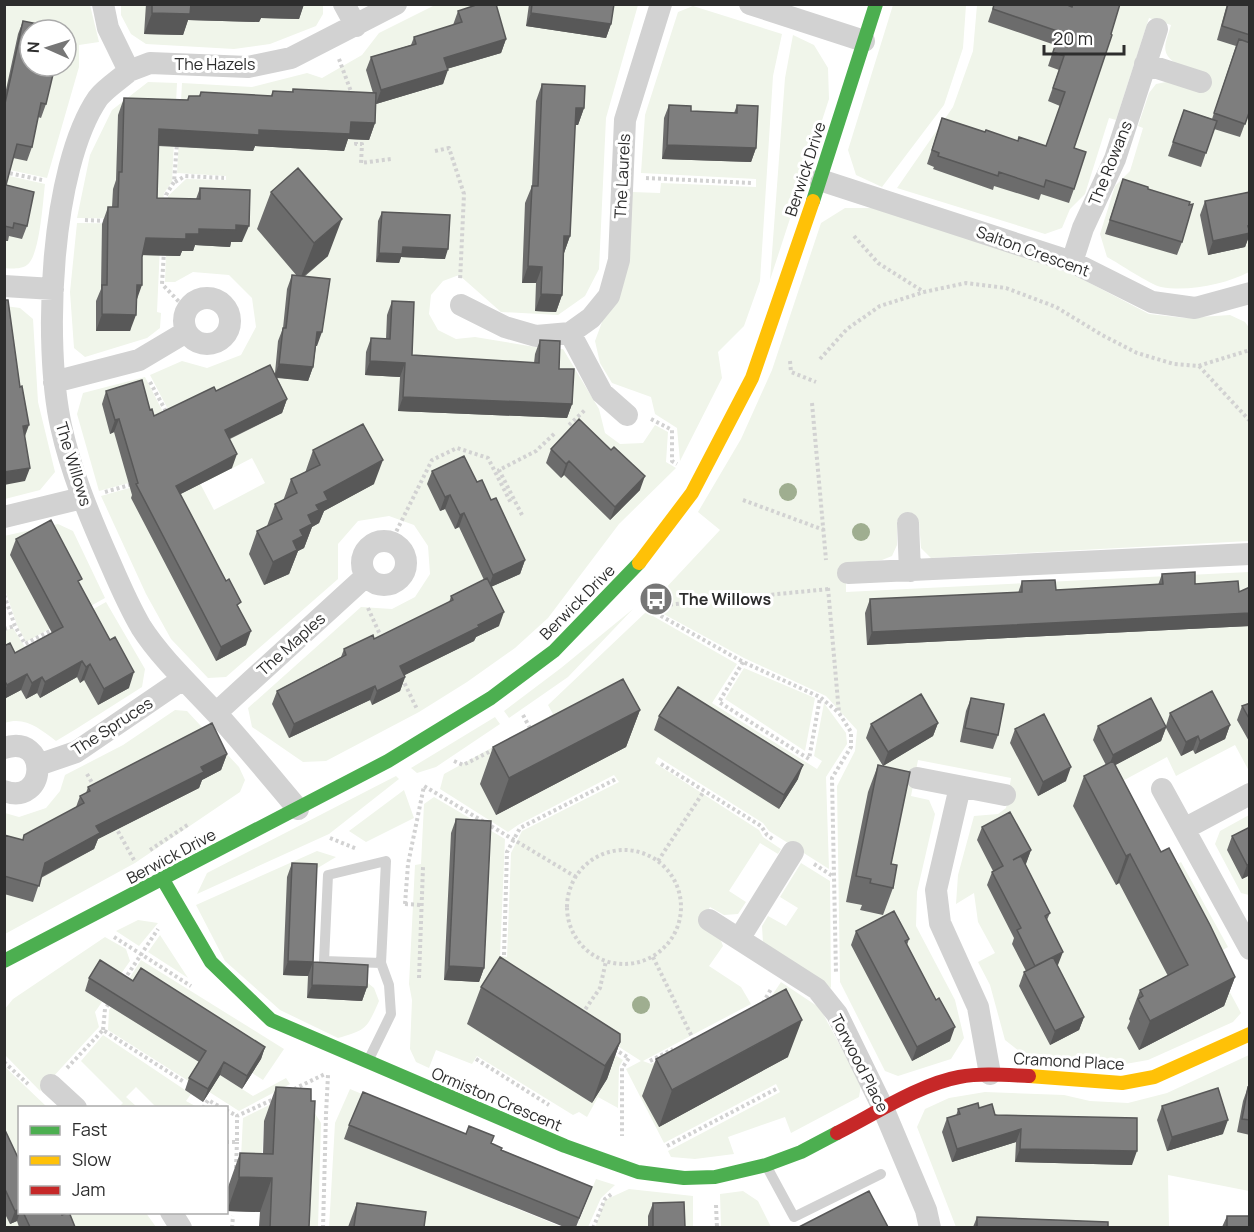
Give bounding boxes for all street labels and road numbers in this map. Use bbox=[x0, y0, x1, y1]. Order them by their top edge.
street label: The Hazels bbox=[175, 53, 255, 75]
street label: The Rowans bbox=[1083, 117, 1137, 209]
street label: Berwick Drive bbox=[779, 119, 831, 219]
street label: The Laurels bbox=[609, 133, 635, 219]
street label: Salton Crescent bbox=[973, 220, 1093, 282]
street label: The Willows bbox=[51, 419, 97, 509]
street label: Berwick Drive bbox=[534, 559, 620, 645]
street label: The Maples bbox=[252, 607, 330, 681]
street label: The Spruces bbox=[67, 692, 157, 760]
street label: Berwick Drive bbox=[122, 823, 220, 889]
street label: Torwood Place bbox=[826, 1010, 894, 1116]
street label: Cramond Place bbox=[1013, 1047, 1125, 1075]
street label: Ormiston Crescent bbox=[428, 1062, 566, 1136]

